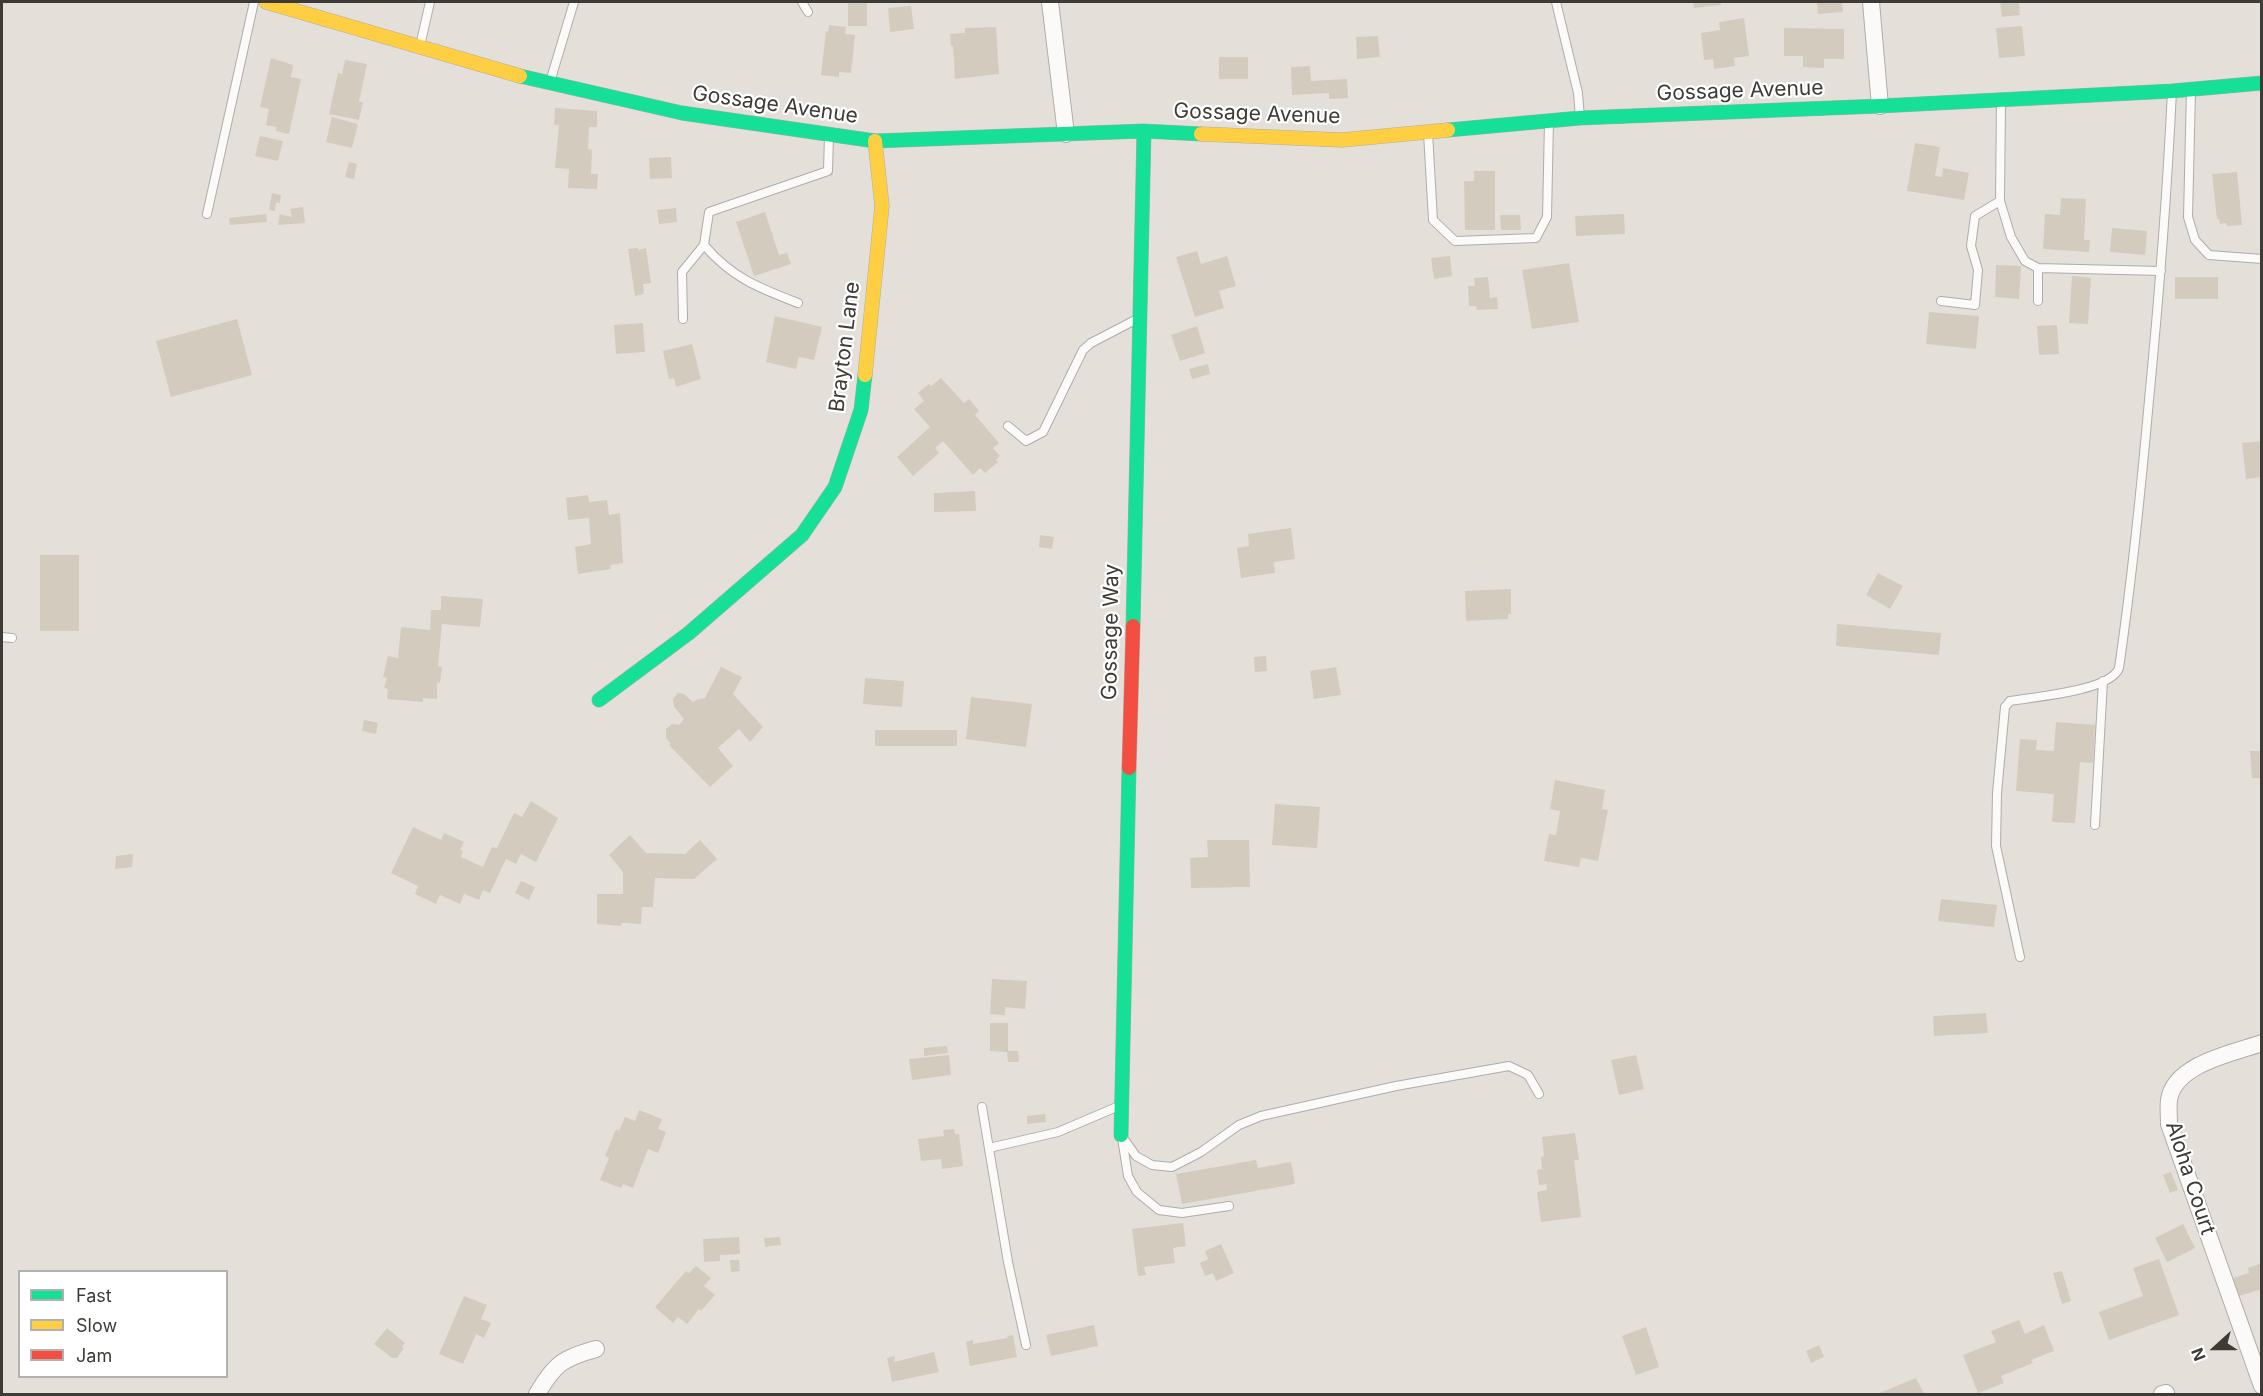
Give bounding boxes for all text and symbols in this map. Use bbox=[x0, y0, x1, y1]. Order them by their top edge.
street label: Gossage Avenue bbox=[1656, 75, 1824, 107]
street label: Gossage Avenue bbox=[691, 81, 859, 129]
street label: Gossage Avenue bbox=[1173, 98, 1341, 130]
street label: Brayton Lane bbox=[825, 280, 865, 414]
street label: Gossage Way bbox=[1097, 564, 1125, 700]
street label: Aloha Court bbox=[2160, 1118, 2220, 1238]
legend bbox=[18, 1270, 228, 1378]
text: Fast bbox=[76, 1285, 112, 1306]
text: Slow bbox=[76, 1315, 117, 1336]
north arrow bbox=[2185, 1318, 2245, 1378]
text: Jam bbox=[76, 1345, 112, 1366]
text: N bbox=[2187, 1345, 2210, 1364]

